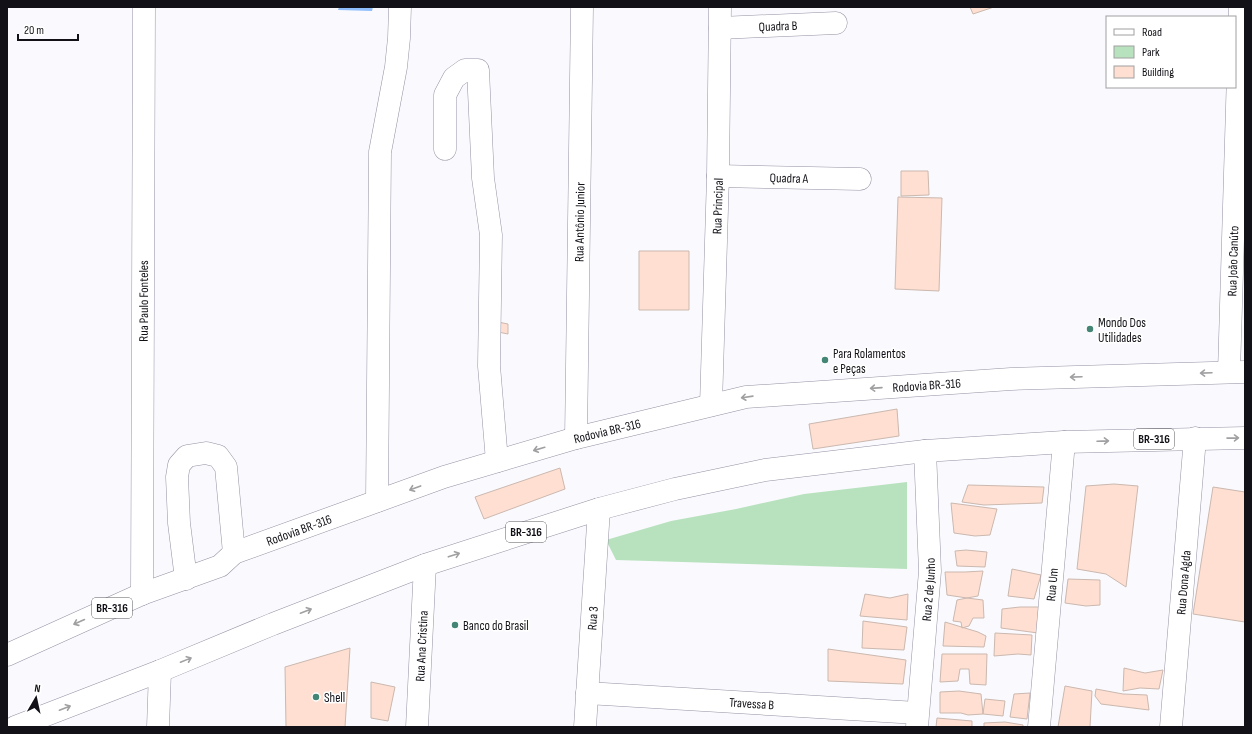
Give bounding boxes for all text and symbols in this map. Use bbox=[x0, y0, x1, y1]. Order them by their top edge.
scale bar bbox=[18, 16, 78, 42]
legend bbox=[1106, 16, 1236, 88]
street label: Quadra B bbox=[758, 18, 798, 35]
text: 20 m bbox=[24, 23, 44, 38]
text: Road bbox=[1142, 25, 1162, 40]
text: Park bbox=[1142, 45, 1160, 60]
text: Building bbox=[1142, 65, 1174, 80]
street label: Quadra A bbox=[770, 170, 809, 187]
street label: Rua Principal bbox=[709, 178, 727, 234]
street label: Rua Antônio Junior bbox=[571, 182, 589, 262]
street label: Rua João Canúto bbox=[1224, 226, 1242, 297]
street label: Rua Paulo Fonteles bbox=[136, 260, 152, 342]
place label: Mondo Dos Utilidades bbox=[1098, 315, 1146, 346]
marker: Mondo Dos Utilidades bbox=[1085, 324, 1095, 334]
place label: Para Rolamentos e Peças bbox=[833, 346, 906, 377]
marker: Para Rolamentos e Peças bbox=[820, 355, 830, 365]
one-way arrow bbox=[1200, 369, 1213, 377]
one-way arrow bbox=[1070, 373, 1083, 381]
street label: Rodovia BR-316 bbox=[892, 375, 962, 396]
one-way arrow bbox=[870, 385, 883, 392]
one-way arrow bbox=[741, 393, 754, 401]
street label: Rodovia BR-316 bbox=[572, 416, 643, 447]
road number: BR-316 bbox=[1134, 429, 1174, 449]
one-way arrow bbox=[1226, 434, 1239, 442]
one-way arrow bbox=[1096, 437, 1109, 445]
one-way arrow bbox=[532, 446, 545, 453]
one-way arrow bbox=[409, 484, 421, 492]
street label: Rodovia BR-316 bbox=[264, 511, 334, 550]
road number: BR-316 bbox=[506, 522, 546, 542]
street label: Rua Dona Agda bbox=[1173, 550, 1195, 615]
one-way arrow bbox=[447, 551, 460, 558]
street label: Rua 2 de Junho bbox=[919, 557, 939, 622]
street label: Rua Um bbox=[1043, 567, 1062, 602]
road number: BR-316 bbox=[92, 598, 132, 618]
street label: Rua 3 bbox=[584, 606, 602, 631]
one-way arrow bbox=[300, 607, 312, 615]
street label: Rua Ana Cristina bbox=[412, 610, 432, 682]
place label: Banco do Brasil bbox=[463, 618, 529, 634]
one-way arrow bbox=[74, 619, 86, 627]
marker: Banco do Brasil bbox=[450, 620, 460, 630]
one-way arrow bbox=[179, 656, 191, 664]
north arrow bbox=[16, 678, 56, 718]
text: N bbox=[34, 682, 42, 696]
place label: Shell bbox=[324, 690, 345, 706]
marker: Shell bbox=[311, 692, 321, 702]
street label: Travessa B bbox=[729, 695, 775, 713]
one-way arrow bbox=[58, 703, 70, 711]

